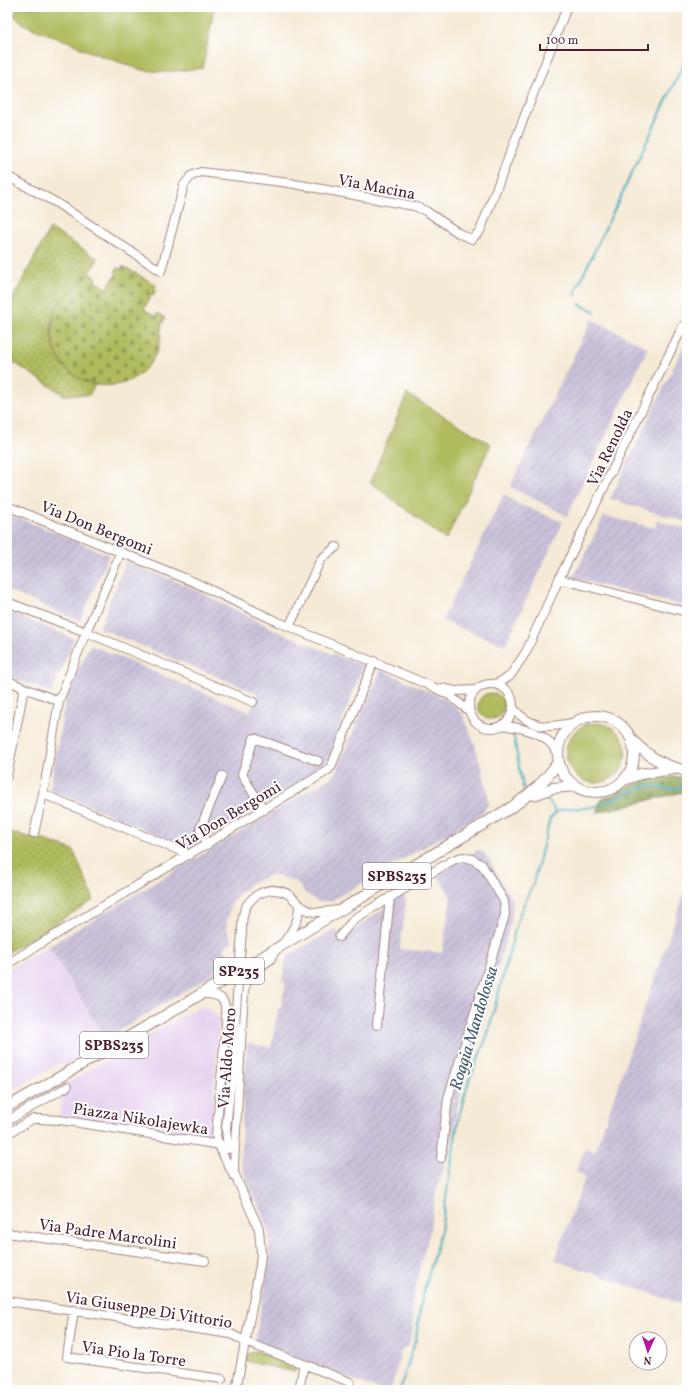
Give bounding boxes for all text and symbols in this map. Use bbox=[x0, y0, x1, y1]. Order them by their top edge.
scale bar bbox=[540, 26, 648, 52]
text: 100 m bbox=[546, 33, 579, 49]
street label: Via Macina bbox=[336, 170, 417, 206]
street label: Via Renolda bbox=[582, 405, 639, 490]
street label: Via Don Bergomi bbox=[37, 496, 156, 561]
street label: Via Don Bergomi bbox=[172, 777, 286, 857]
road number: SPBS235 bbox=[363, 863, 431, 889]
road number: SP235 bbox=[214, 958, 264, 984]
water label: Roggia Mandolossa bbox=[445, 964, 504, 1093]
street label: Via Aldo Moro bbox=[213, 1007, 242, 1109]
road number: SPBS235 bbox=[80, 1032, 148, 1058]
street label: Piazza Nikolajewka bbox=[72, 1098, 210, 1142]
street label: Via Padre Marcolini bbox=[37, 1214, 178, 1256]
street label: Via Giuseppe Di Vittorio bbox=[64, 1287, 234, 1335]
north arrow bbox=[628, 1331, 668, 1371]
street label: Via Pio la Torre bbox=[80, 1337, 187, 1373]
text: N bbox=[643, 1352, 652, 1367]

